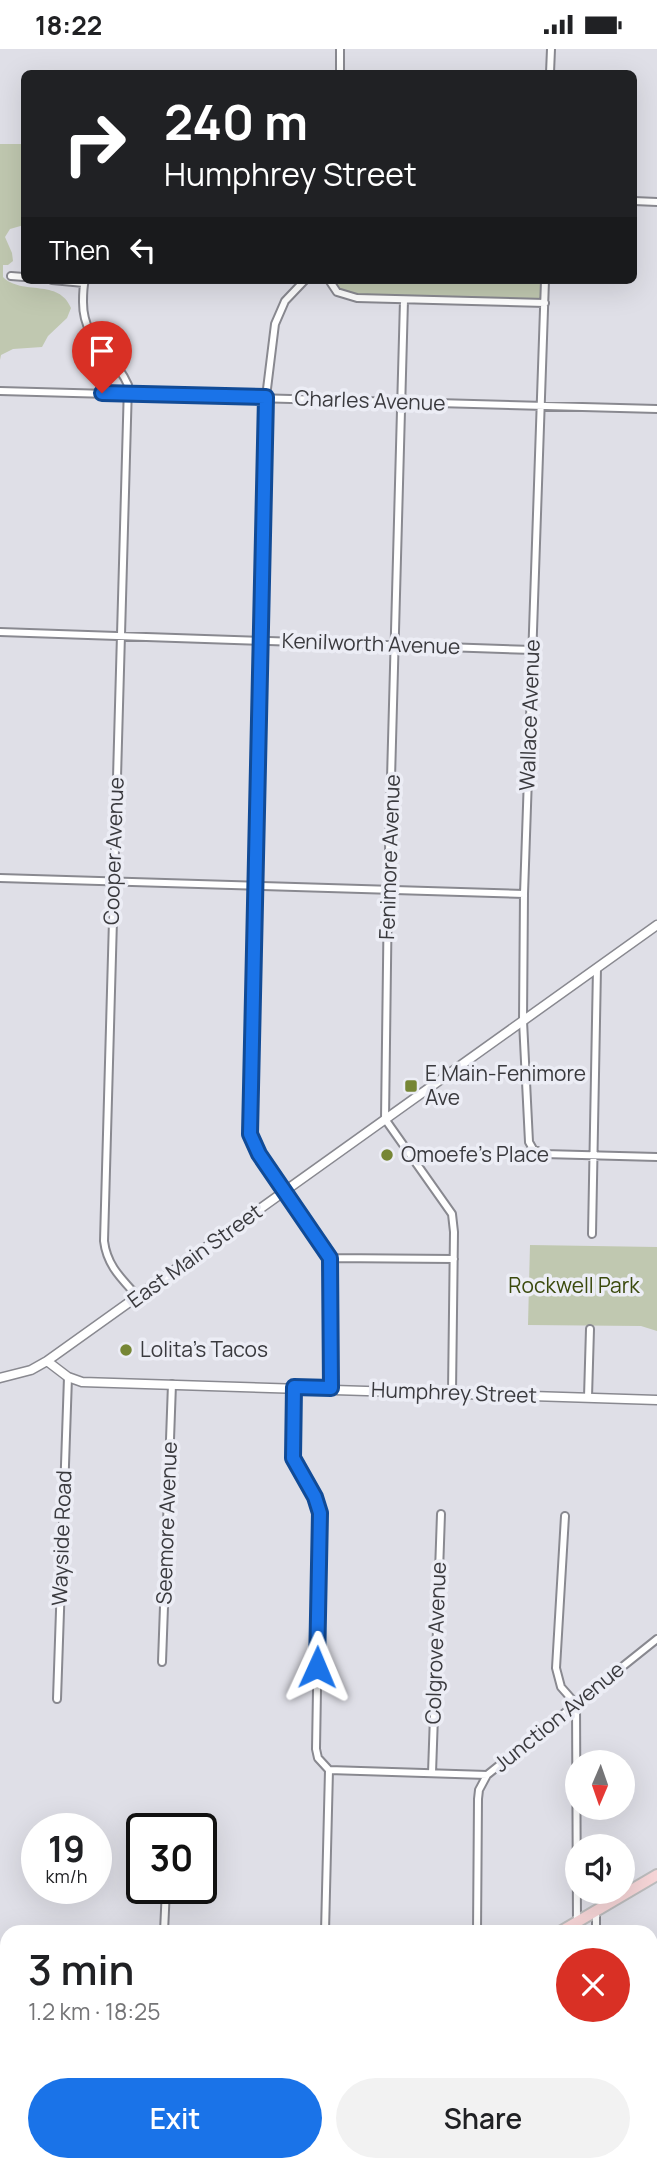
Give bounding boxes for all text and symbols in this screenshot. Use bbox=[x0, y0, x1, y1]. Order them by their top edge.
text: 18:22 bbox=[35, 7, 102, 43]
text: 240 m bbox=[164, 88, 308, 155]
icon: right bbox=[49, 98, 140, 189]
text: Humphrey Street bbox=[164, 152, 417, 196]
icon: left bbox=[124, 231, 162, 269]
text: Then bbox=[49, 232, 110, 268]
pin bbox=[72, 321, 132, 393]
icon: arrive bbox=[83, 332, 121, 370]
street label: Charles Avenue bbox=[294, 383, 446, 417]
street label: Kenilworth Avenue bbox=[281, 626, 461, 660]
street label: Wallace Avenue bbox=[512, 639, 546, 791]
street label: Fenimore Avenue bbox=[372, 774, 406, 940]
street label: Cooper Avenue bbox=[96, 776, 130, 926]
place label: E Main-Fenimore Ave bbox=[425, 1059, 586, 1111]
marker: E Main-Fenimore Ave bbox=[403, 1078, 419, 1094]
place label: Omoefe's Place bbox=[401, 1140, 549, 1168]
marker: Omoefe's Place bbox=[379, 1147, 395, 1163]
street label: East Main Street bbox=[122, 1197, 267, 1313]
park label: Rockwell Park bbox=[508, 1271, 640, 1299]
place label: Lolita's Tacos bbox=[140, 1335, 268, 1363]
marker: Lolita's Tacos bbox=[118, 1342, 134, 1358]
street label: Humphrey Street bbox=[371, 1375, 537, 1409]
street label: Seemore Avenue bbox=[149, 1441, 183, 1605]
street label: Wayside Road bbox=[45, 1470, 77, 1606]
street label: Colgrove Avenue bbox=[418, 1561, 452, 1725]
position arrow bbox=[280, 1630, 354, 1704]
street label: Junction Avenue bbox=[487, 1655, 630, 1778]
north arrow bbox=[565, 1750, 635, 1820]
map controls bbox=[565, 1750, 635, 1904]
speed limit sign: 30 bbox=[126, 1813, 217, 1904]
text: 19 bbox=[48, 1825, 85, 1873]
button: sound bbox=[565, 1834, 635, 1904]
text: km/h bbox=[46, 1864, 87, 1888]
text: 3 min bbox=[28, 1940, 134, 1998]
button: close bbox=[556, 1948, 630, 2022]
text: 1.2 km · 18:25 bbox=[28, 1995, 161, 2027]
button: Exit bbox=[28, 2078, 322, 2158]
button: Share bbox=[336, 2078, 630, 2158]

